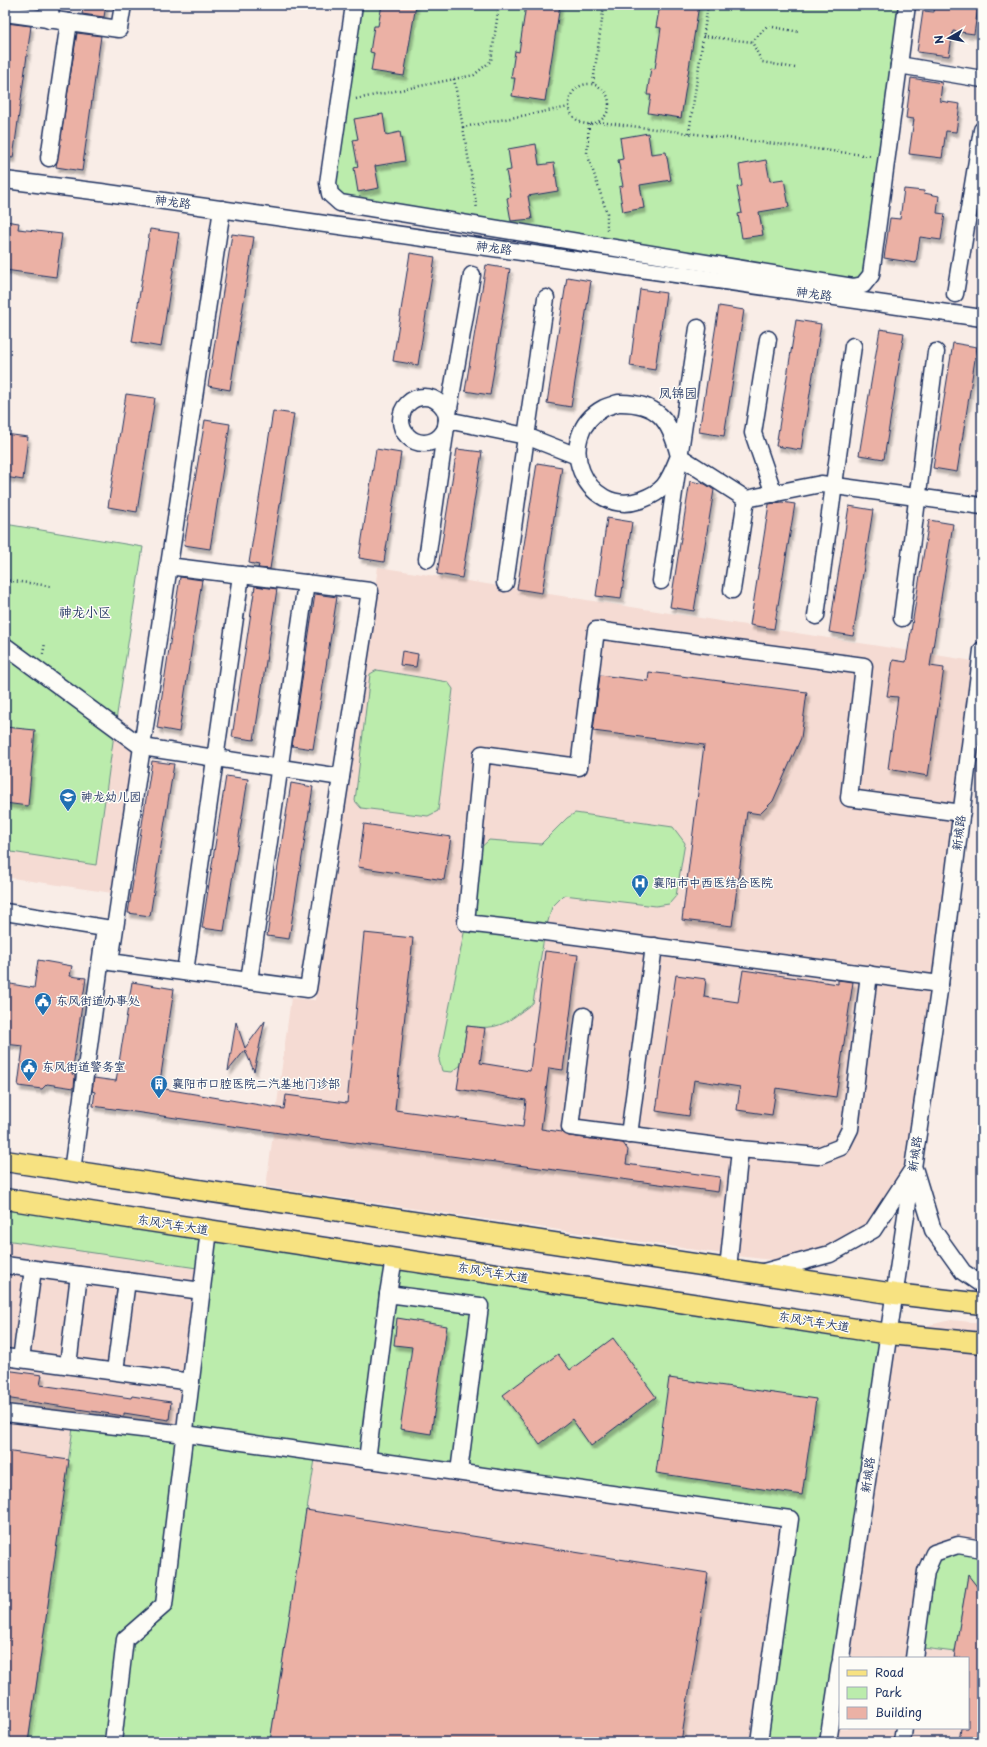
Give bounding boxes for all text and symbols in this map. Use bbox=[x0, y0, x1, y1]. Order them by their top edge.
north arrow bbox=[929, 18, 969, 58]
text: N bbox=[930, 34, 948, 45]
street label: 神龙路 bbox=[154, 190, 192, 212]
street label: 神龙路 bbox=[475, 236, 513, 258]
street label: 神龙路 bbox=[795, 282, 833, 304]
district label: 凤锦园 bbox=[658, 383, 698, 402]
district label: 神龙小区 bbox=[59, 602, 111, 621]
school or university icon: 神龙幼儿园 bbox=[58, 787, 78, 812]
place label: 神龙幼儿园 bbox=[81, 787, 141, 805]
street label: 新城路 bbox=[947, 814, 969, 852]
hospital icon: 襄阳市中西医结合医院 bbox=[630, 873, 650, 898]
place label: 襄阳市中西医结合医院 bbox=[653, 873, 773, 891]
public building icon: 东风街道办事处 bbox=[33, 991, 53, 1016]
place label: 东风街道办事处 bbox=[56, 991, 140, 1009]
public building icon: 东风街道警务室 bbox=[19, 1057, 39, 1082]
place label: 东风街道警务室 bbox=[42, 1057, 126, 1075]
building icon: 襄阳市口腔医院二汽基地门诊部 bbox=[149, 1074, 169, 1099]
place label: 襄阳市口腔医院二汽基地门诊部 bbox=[172, 1074, 340, 1092]
street label: 新城路 bbox=[903, 1135, 925, 1173]
street label: 东风汽车大道 bbox=[136, 1209, 210, 1239]
street label: 东风汽车大道 bbox=[456, 1257, 530, 1287]
street label: 东风汽车大道 bbox=[777, 1306, 851, 1336]
street label: 新城路 bbox=[856, 1456, 878, 1494]
legend bbox=[839, 1657, 969, 1729]
text: Road bbox=[875, 1663, 904, 1681]
text: Park bbox=[875, 1683, 902, 1701]
text: Building bbox=[875, 1703, 922, 1721]

